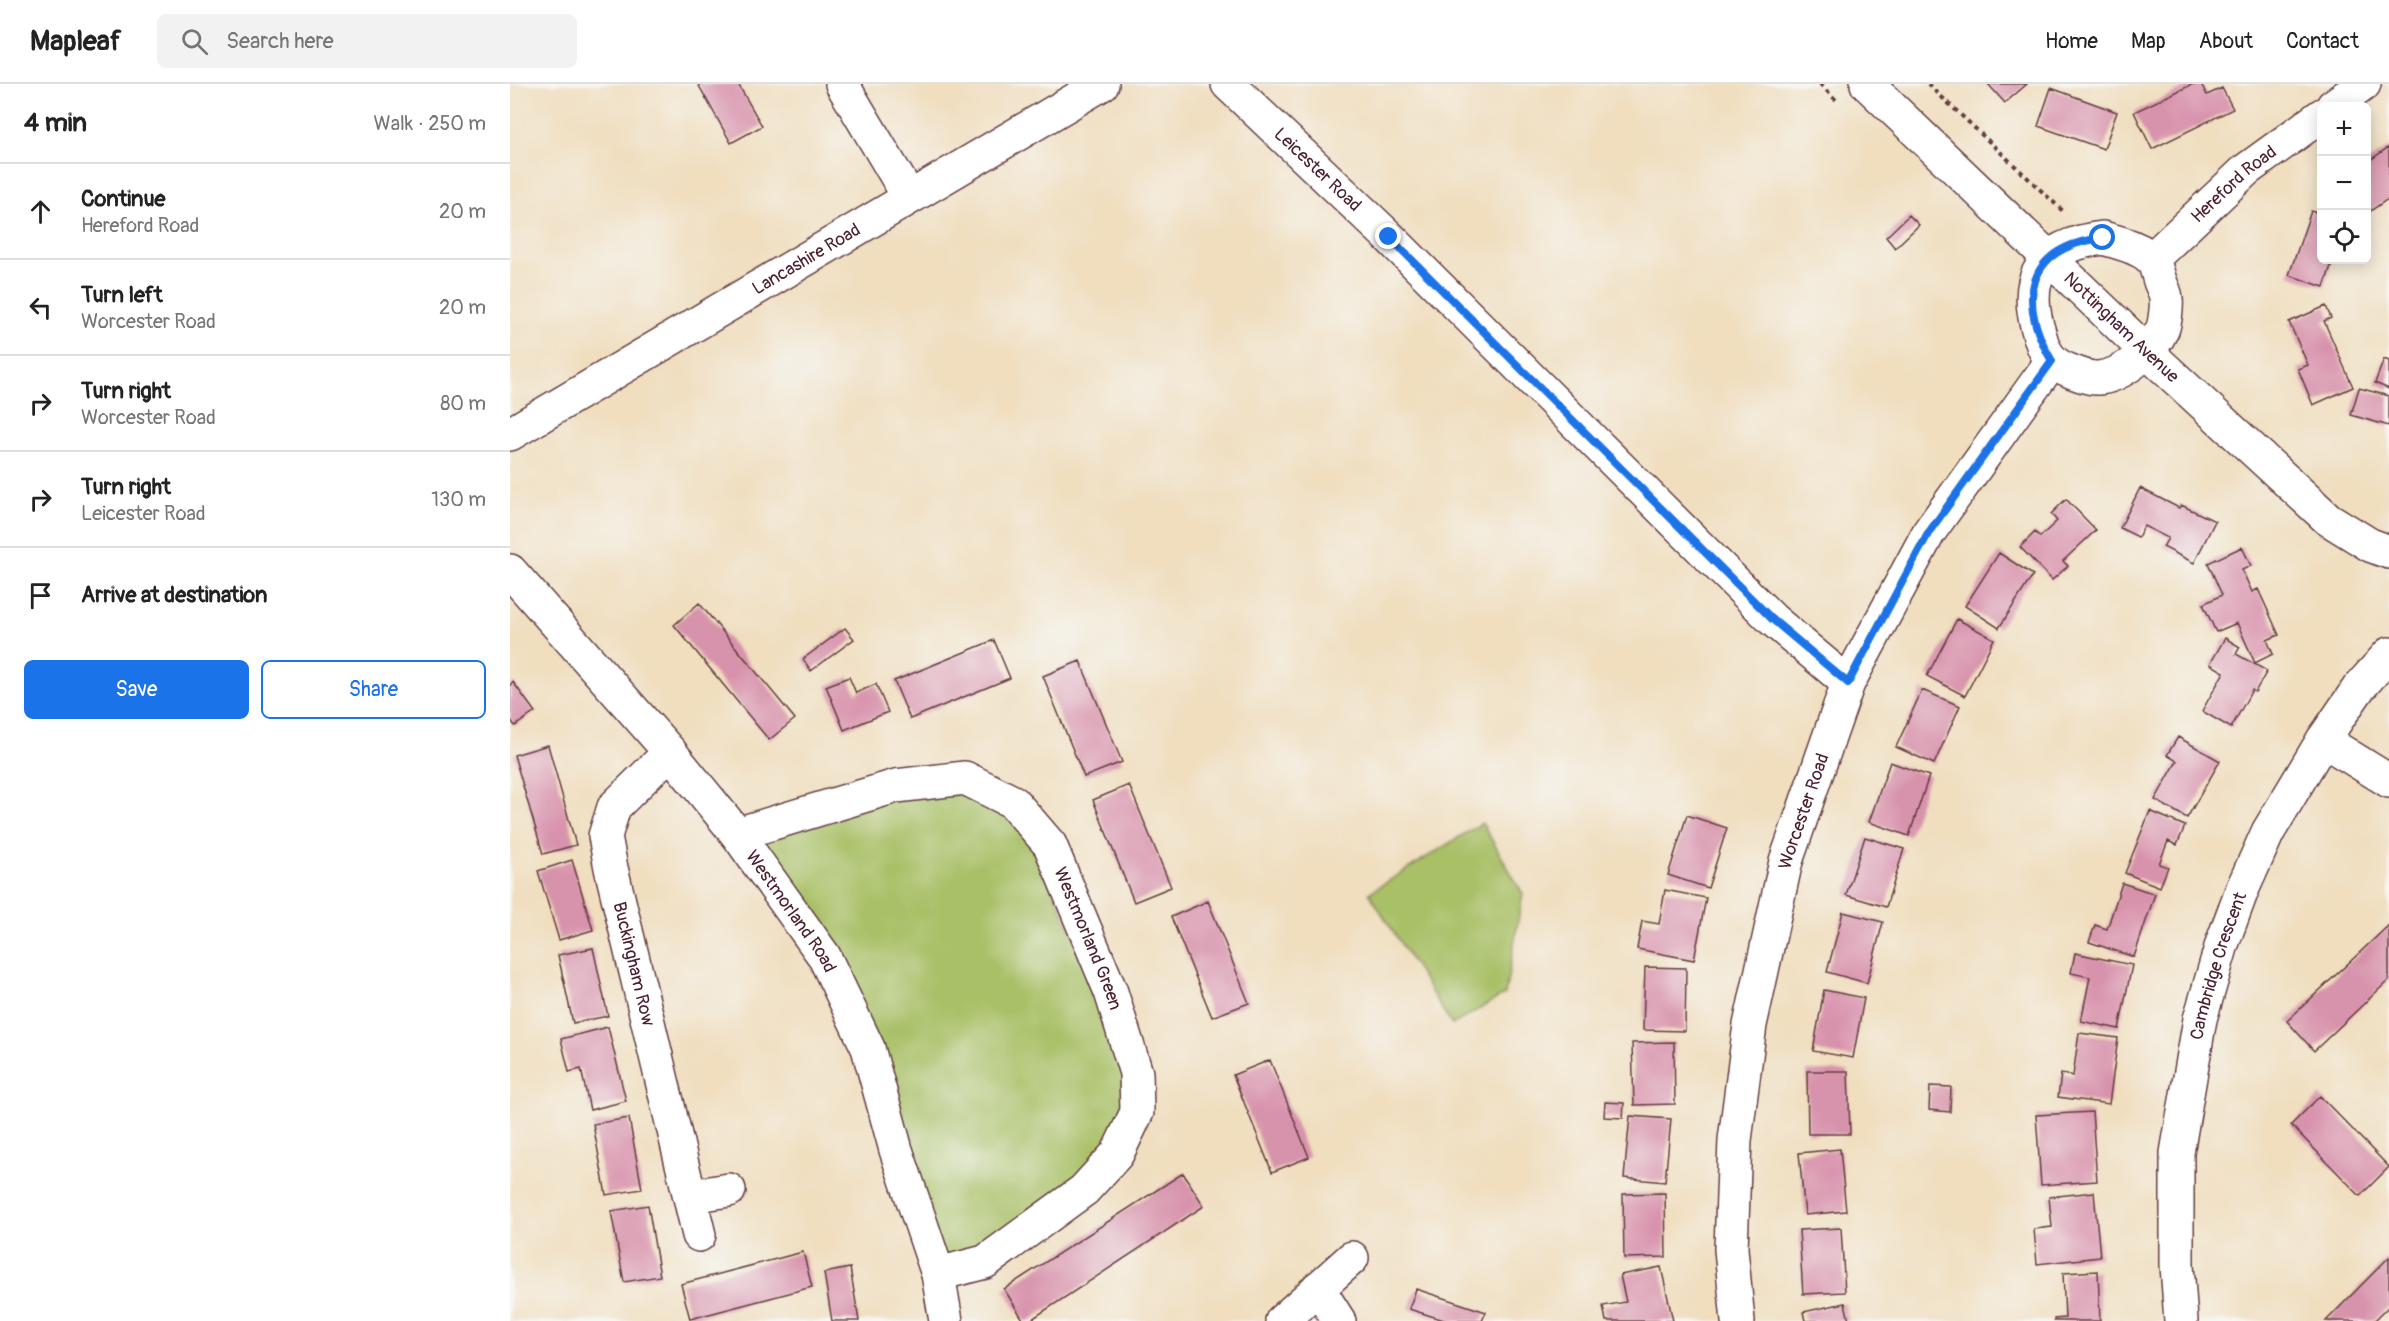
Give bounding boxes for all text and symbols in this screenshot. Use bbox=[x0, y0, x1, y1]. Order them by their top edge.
search box bbox=[157, 14, 577, 68]
text: Mapleaf bbox=[30, 24, 121, 59]
icon: search bbox=[178, 25, 211, 58]
text: Search here bbox=[226, 27, 334, 55]
text: Home bbox=[2045, 28, 2098, 55]
text: Map bbox=[2131, 28, 2166, 55]
text: About bbox=[2199, 28, 2253, 55]
text: Contact bbox=[2286, 28, 2359, 55]
map controls bbox=[2317, 102, 2371, 264]
button: + bbox=[2317, 102, 2371, 156]
text: 4 min bbox=[24, 107, 87, 139]
text: Walk · 250 m bbox=[374, 111, 486, 136]
street label: Leicester Road bbox=[1269, 123, 1366, 217]
street label: Hereford Road bbox=[2186, 141, 2281, 228]
button: − bbox=[2317, 156, 2371, 210]
text: Continue bbox=[81, 185, 165, 213]
icon: ahead bbox=[24, 195, 57, 228]
text: 20 m bbox=[439, 199, 486, 224]
button: locate bbox=[2317, 210, 2371, 264]
text: Hereford Road bbox=[81, 213, 199, 238]
street label: Lancashire Road bbox=[748, 218, 865, 300]
route end bbox=[1375, 223, 1401, 249]
route start bbox=[2089, 224, 2115, 250]
street label: Nottingham Avenue bbox=[2058, 267, 2184, 388]
text: Turn left bbox=[81, 281, 163, 309]
icon: left bbox=[24, 291, 57, 324]
text: 20 m bbox=[439, 295, 486, 320]
text: Worcester Road bbox=[81, 309, 216, 334]
text: Turn right bbox=[81, 377, 171, 405]
icon: right bbox=[24, 387, 57, 420]
text: 80 m bbox=[440, 391, 486, 416]
text: Worcester Road bbox=[81, 405, 216, 430]
text: Turn right bbox=[81, 473, 171, 501]
icon: right bbox=[24, 483, 57, 516]
text: 130 m bbox=[431, 487, 486, 512]
text: Leicester Road bbox=[81, 501, 205, 526]
icon: arrive bbox=[24, 579, 57, 612]
text: Arrive at destination bbox=[81, 581, 267, 609]
button: Save bbox=[24, 660, 249, 719]
button: Share bbox=[261, 660, 486, 719]
street label: Worcester Road bbox=[1774, 750, 1835, 871]
street label: Westmorland Road bbox=[740, 846, 841, 976]
street label: Westmorland Green bbox=[1048, 864, 1127, 1013]
street label: Cambridge Crescent bbox=[2186, 888, 2252, 1042]
street label: Buckingham Row bbox=[607, 899, 660, 1029]

